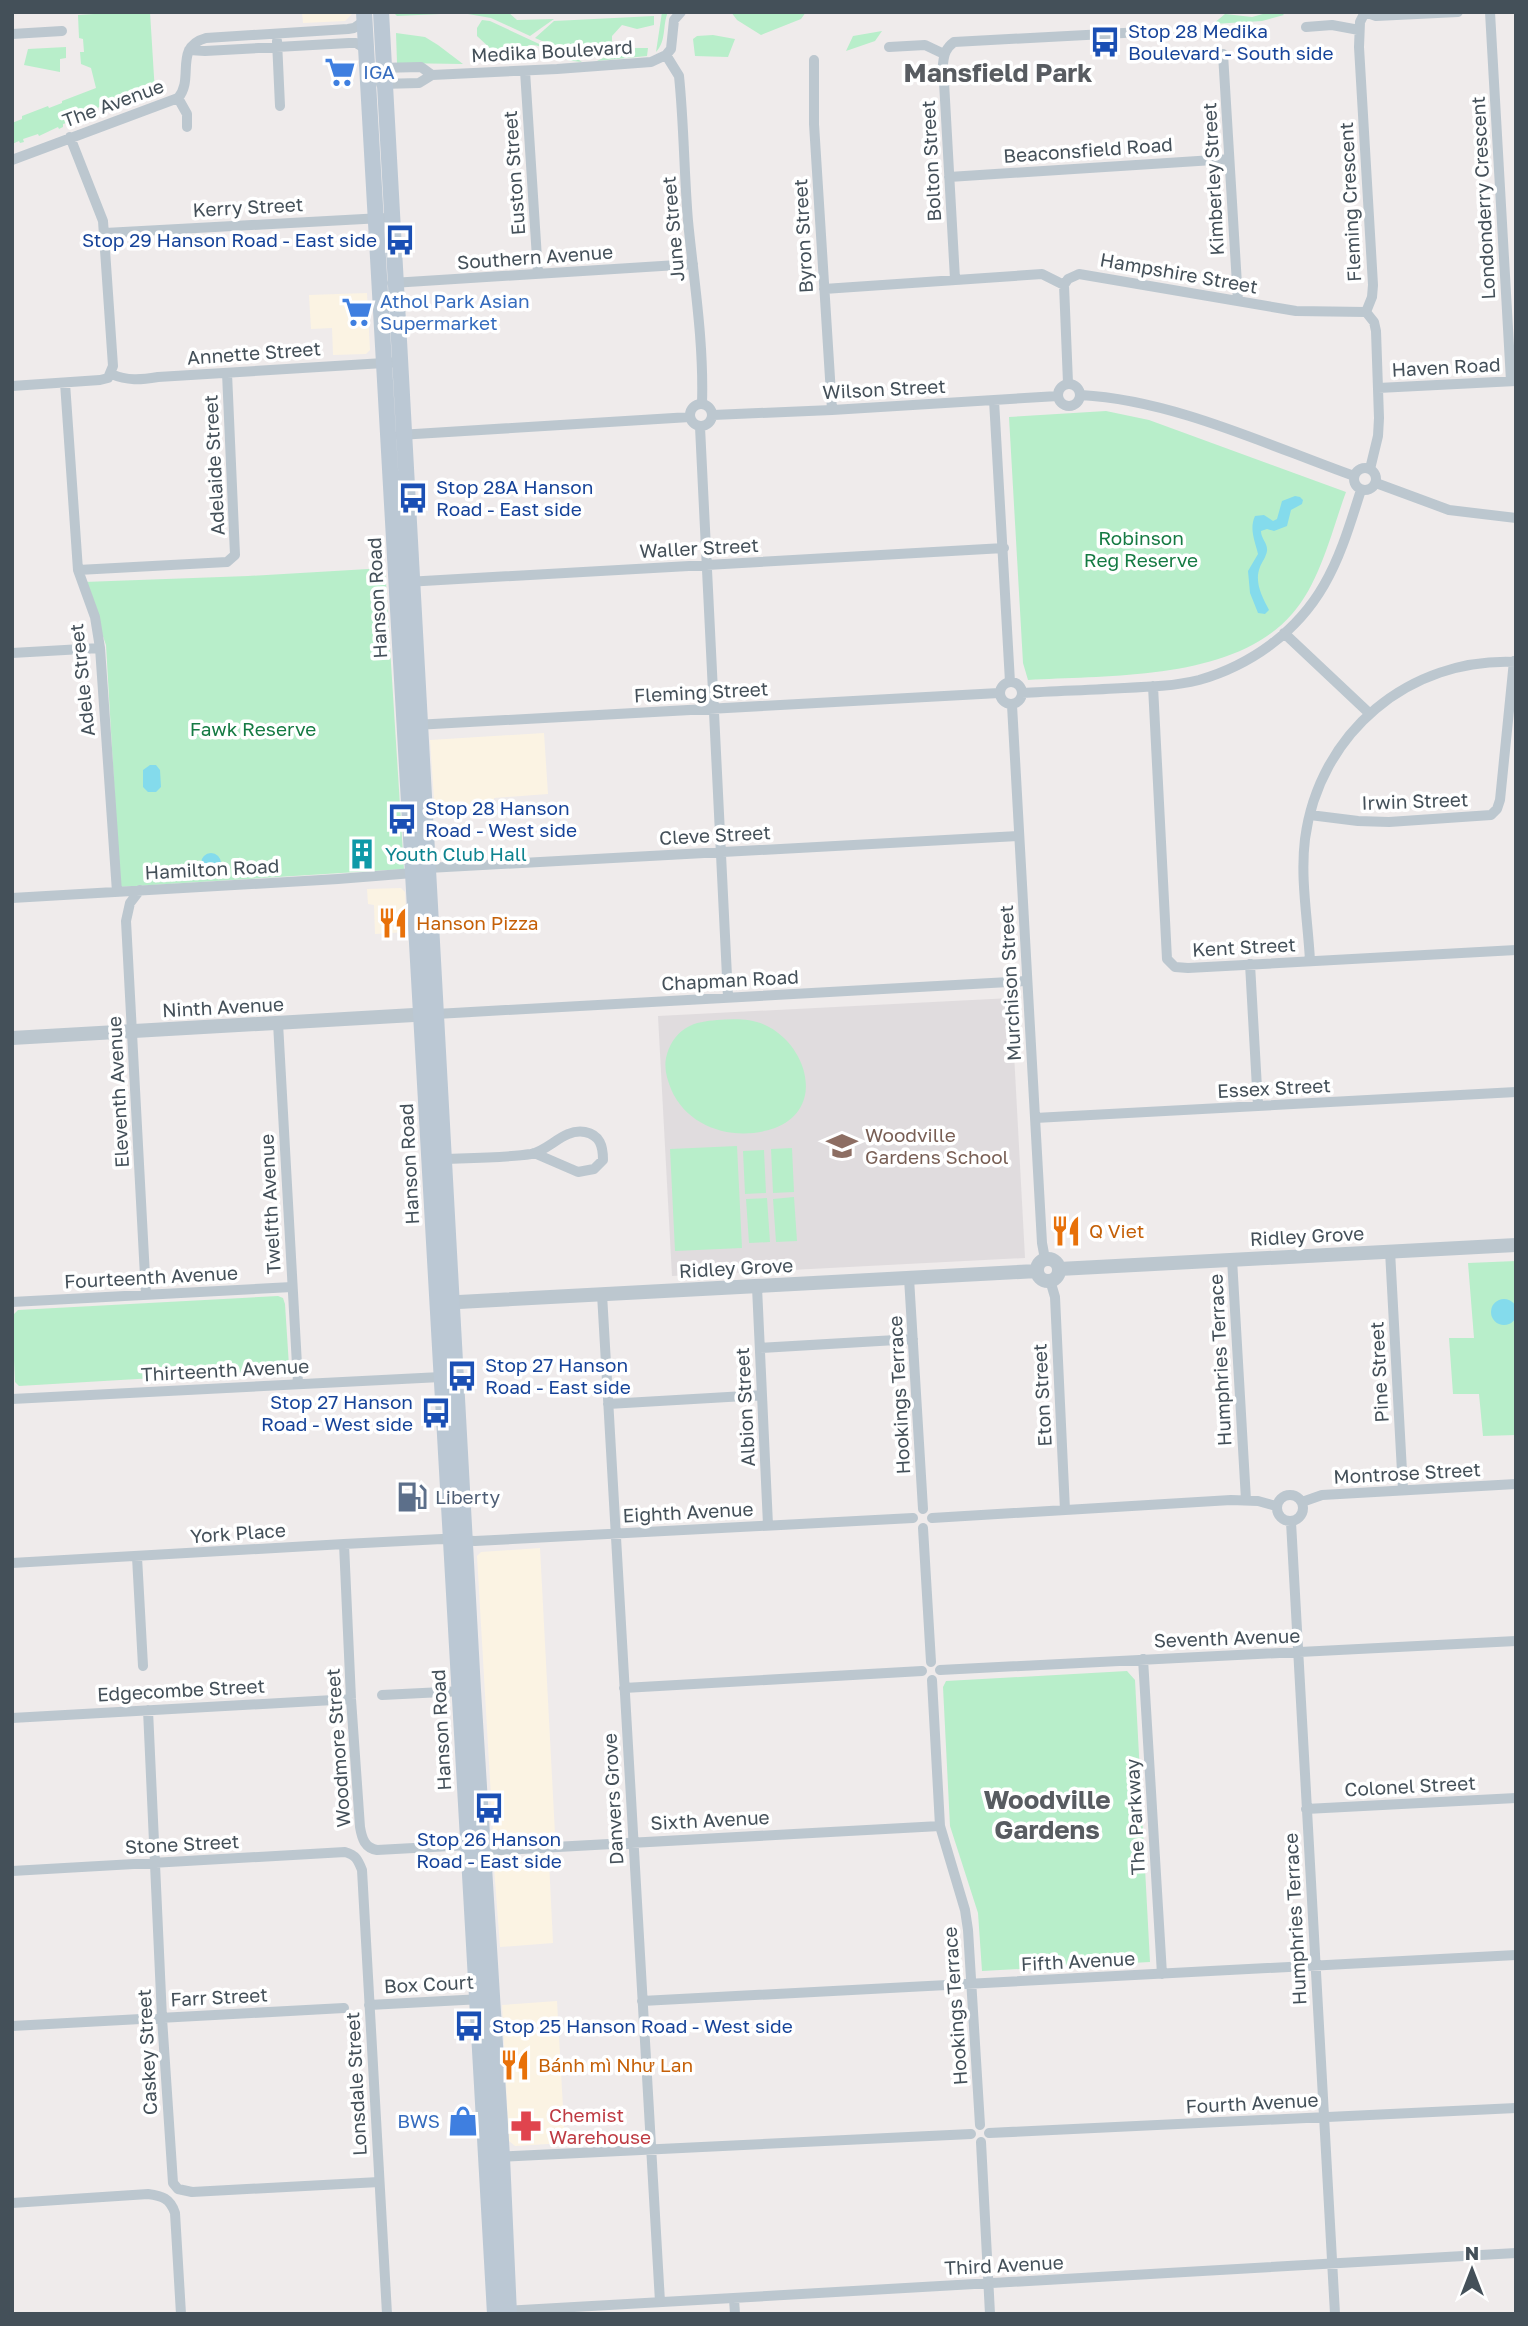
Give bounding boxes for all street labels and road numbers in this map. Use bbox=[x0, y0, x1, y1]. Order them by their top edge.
street label: Medika Boulevard bbox=[470, 35, 633, 66]
street label: The Avenue bbox=[59, 74, 167, 132]
street label: Londonderry Crescent bbox=[1466, 96, 1499, 300]
street label: Bolton Street bbox=[916, 100, 945, 222]
street label: Kimberley Street bbox=[1197, 102, 1228, 256]
street label: Euston Street bbox=[498, 110, 529, 236]
street label: Fleming Crescent bbox=[1334, 122, 1365, 282]
street label: Beaconsfield Road bbox=[1002, 132, 1174, 167]
street label: June Street bbox=[656, 175, 689, 283]
street label: Byron Street bbox=[788, 178, 817, 294]
street label: Kerry Street bbox=[192, 192, 304, 221]
street label: Southern Avenue bbox=[456, 240, 614, 273]
street label: Hampshire Street bbox=[1098, 247, 1260, 298]
street label: Annette Street bbox=[186, 336, 322, 369]
street label: Haven Road bbox=[1391, 352, 1501, 381]
street label: Wilson Street bbox=[822, 374, 946, 403]
street label: Adelaide Street bbox=[198, 394, 229, 536]
street label: Waller Street bbox=[639, 533, 759, 562]
street label: Hanson Road bbox=[362, 537, 391, 659]
street label: Adele Street bbox=[64, 623, 99, 738]
street label: Fleming Street bbox=[633, 676, 769, 707]
street label: Irwin Street bbox=[1361, 787, 1469, 814]
street label: Cleve Street bbox=[659, 820, 771, 849]
street label: Hamilton Road bbox=[144, 853, 280, 884]
street label: Murchison Street bbox=[994, 904, 1025, 1062]
street label: Kent Street bbox=[1192, 932, 1296, 961]
street label: Chapman Road bbox=[661, 964, 799, 995]
street label: Ninth Avenue bbox=[161, 992, 285, 1021]
street label: Eleventh Avenue bbox=[102, 1016, 133, 1169]
street label: Essex Street bbox=[1217, 1073, 1331, 1102]
street label: Hanson Road bbox=[394, 1103, 423, 1225]
street label: Twelfth Avenue bbox=[254, 1133, 285, 1275]
street label: Ridley Grove bbox=[1249, 1221, 1365, 1250]
street label: Ridley Grove bbox=[678, 1253, 794, 1282]
street label: Fourteenth Avenue bbox=[63, 1260, 238, 1293]
street label: Humphries Terrace bbox=[1204, 1273, 1235, 1447]
street label: Hookings Terrace bbox=[883, 1315, 914, 1475]
street label: Pine Street bbox=[1364, 1321, 1393, 1423]
street label: Eton Street bbox=[1027, 1343, 1056, 1447]
street label: Albion Street bbox=[730, 1347, 759, 1467]
street label: Thirteenth Avenue bbox=[140, 1354, 310, 1385]
street label: Montrose Street bbox=[1333, 1457, 1481, 1488]
street label: Eighth Avenue bbox=[622, 1497, 754, 1526]
street label: York Place bbox=[189, 1518, 286, 1547]
street label: Seventh Avenue bbox=[1153, 1623, 1301, 1652]
street label: Woodmore Street bbox=[320, 1668, 355, 1828]
street label: Hanson Road bbox=[426, 1669, 455, 1791]
street label: Edgecombe Street bbox=[96, 1674, 265, 1705]
street label: Danvers Grove bbox=[598, 1733, 627, 1865]
street label: The Parkway bbox=[1120, 1758, 1149, 1876]
street label: Colonel Street bbox=[1344, 1771, 1476, 1800]
street label: Sixth Avenue bbox=[650, 1805, 770, 1834]
street label: Stone Street bbox=[124, 1829, 240, 1858]
street label: Humphries Terrace bbox=[1279, 1832, 1310, 2006]
street label: Hookings Terrace bbox=[937, 1926, 972, 2086]
street label: Fifth Avenue bbox=[1020, 1946, 1136, 1975]
street label: Box Court bbox=[383, 1970, 475, 1997]
street label: Farr Street bbox=[170, 1982, 268, 2011]
street label: Caskey Street bbox=[132, 1988, 161, 2116]
street label: Lonsdale Street bbox=[340, 2011, 371, 2157]
street label: Fourth Avenue bbox=[1185, 2088, 1319, 2117]
street label: Third Avenue bbox=[944, 2250, 1064, 2279]

